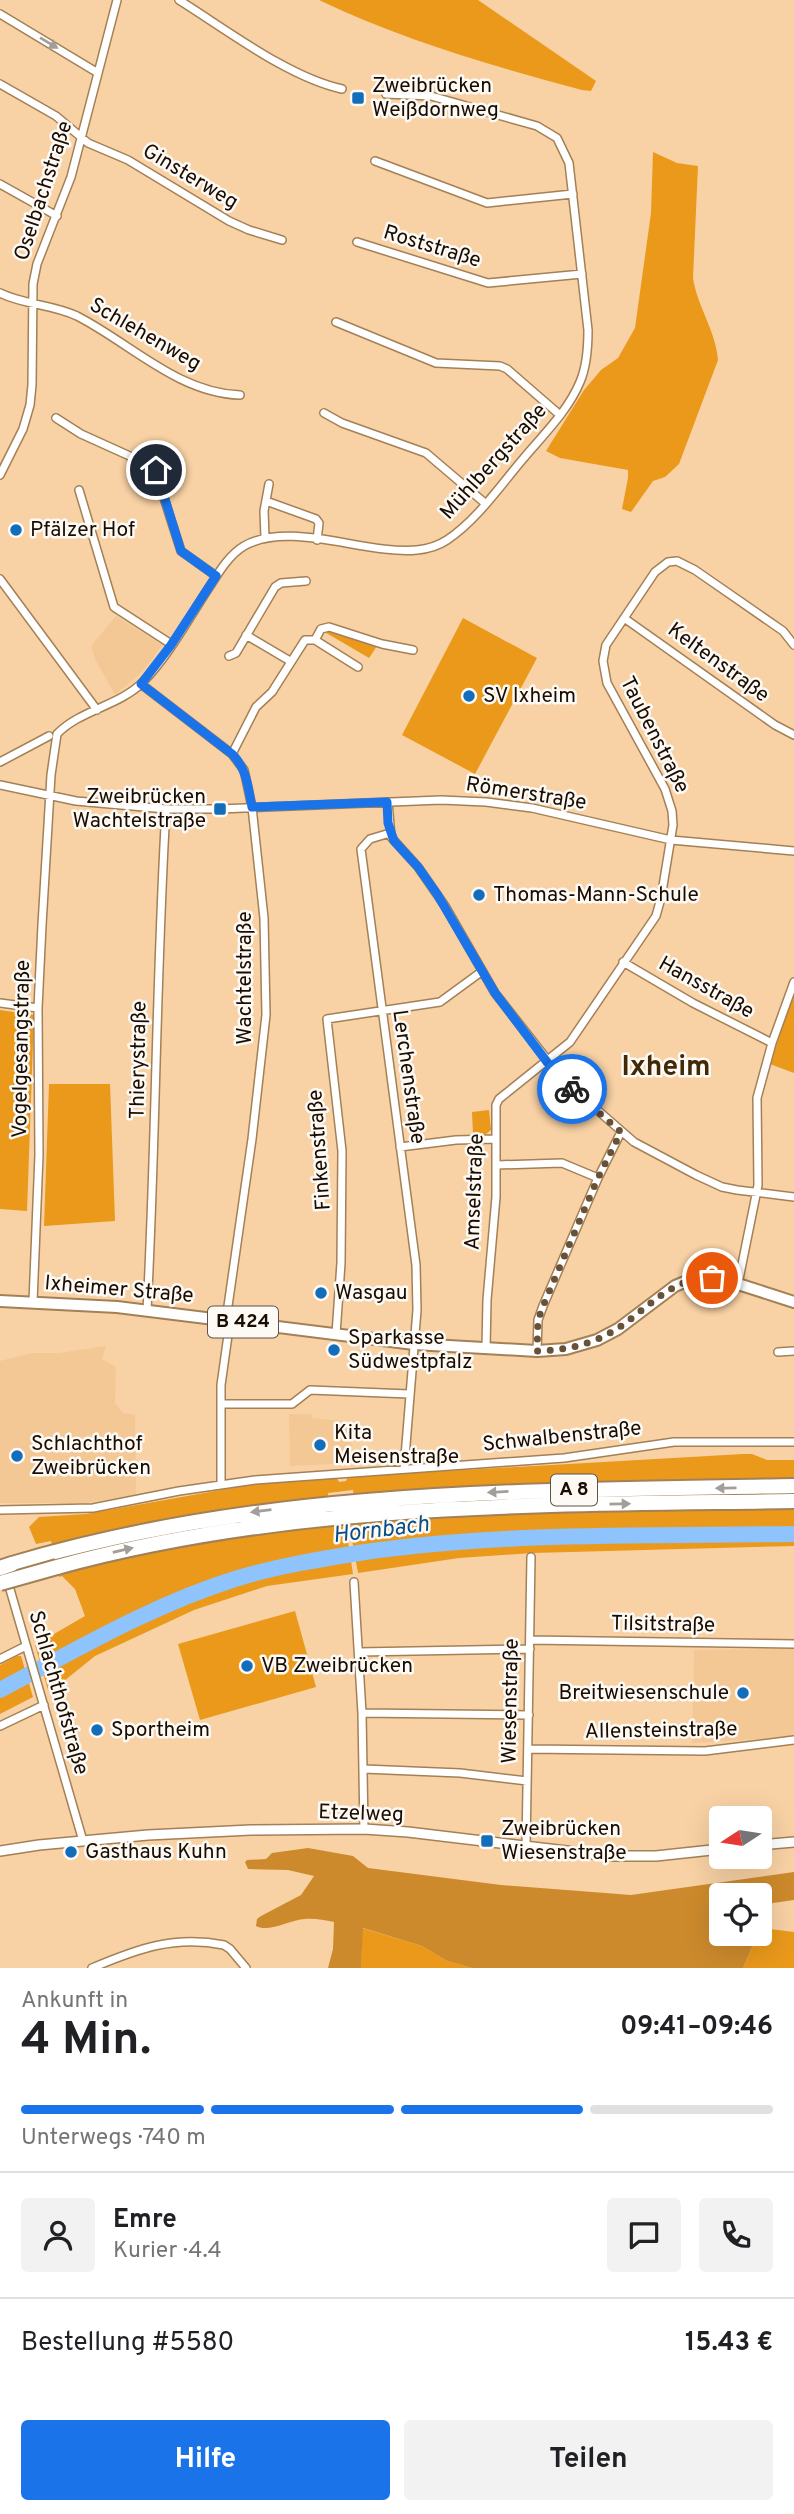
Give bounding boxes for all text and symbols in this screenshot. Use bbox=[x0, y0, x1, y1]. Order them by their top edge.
one-way arrow bbox=[40, 37, 59, 50]
place label: Zweibrücken Weißdornweg bbox=[372, 73, 499, 124]
marker: Zweibrücken Weißdornweg bbox=[350, 90, 366, 106]
street label: Oselbachstraße bbox=[9, 118, 79, 264]
street label: Ginsterweg bbox=[137, 138, 243, 216]
street label: Roststraße bbox=[380, 219, 484, 275]
street label: Schlehenweg bbox=[84, 292, 206, 378]
street label: Mühlbergstraße bbox=[435, 398, 553, 526]
pin bbox=[126, 440, 186, 500]
icon: home bbox=[137, 451, 175, 489]
place label: Pfälzer Hof bbox=[30, 517, 135, 544]
marker: Pfälzer Hof bbox=[8, 522, 24, 538]
street label: Keltenstraße bbox=[662, 617, 774, 709]
street label: Taubenstraße bbox=[613, 672, 695, 798]
place label: SV Ixheim bbox=[483, 683, 576, 710]
marker: SV Ixheim bbox=[461, 688, 477, 704]
street label: Römerstraße bbox=[464, 771, 588, 817]
place label: Zweibrücken Wachtelstraße bbox=[73, 784, 206, 835]
marker: Zweibrücken Wachtelstraße bbox=[212, 801, 228, 817]
place label: Thomas-Mann-Schule bbox=[493, 882, 699, 909]
marker: Thomas-Mann-Schule bbox=[471, 887, 487, 903]
street label: Wachtelstraße bbox=[232, 911, 259, 1045]
street label: Hansstraße bbox=[653, 951, 759, 1025]
street label: Vogelgesangstraße bbox=[7, 960, 37, 1138]
street label: Thierystraße bbox=[124, 1001, 154, 1119]
street label: Lerchenstraße bbox=[385, 1008, 431, 1146]
district label: Ixheim bbox=[621, 1050, 711, 1086]
courier bbox=[537, 1054, 607, 1124]
icon: bike bbox=[553, 1070, 591, 1108]
street label: Finkenstraße bbox=[302, 1089, 338, 1211]
street label: Amselstraße bbox=[459, 1133, 491, 1251]
pin bbox=[682, 1248, 742, 1308]
icon: bag bbox=[693, 1259, 731, 1297]
street label: Ixheimer Straße bbox=[43, 1270, 195, 1310]
place label: Wasgau bbox=[335, 1280, 408, 1307]
marker: Wasgau bbox=[313, 1285, 329, 1301]
road number: B 424 bbox=[208, 1306, 278, 1338]
place label: Sparkasse Südwestpfalz bbox=[348, 1325, 473, 1376]
marker: Sparkasse Südwestpfalz bbox=[326, 1342, 342, 1358]
street label: Schwalbenstraße bbox=[481, 1415, 643, 1459]
place label: Kita Meisenstraße bbox=[334, 1420, 459, 1471]
place label: Schlachthof Zweibrücken bbox=[31, 1431, 151, 1482]
marker: Kita Meisenstraße bbox=[312, 1437, 328, 1453]
marker: Schlachthof Zweibrücken bbox=[9, 1448, 25, 1464]
road number: A 8 bbox=[551, 1474, 597, 1506]
one-way arrow bbox=[715, 1482, 737, 1493]
one-way arrow bbox=[487, 1487, 509, 1498]
one-way arrow bbox=[609, 1498, 631, 1510]
one-way arrow bbox=[249, 1506, 271, 1517]
water label: Hornbach bbox=[331, 1511, 431, 1551]
one-way arrow bbox=[112, 1544, 134, 1555]
street label: Schlachthofstraße bbox=[22, 1608, 94, 1778]
street label: Tilsitstraße bbox=[611, 1611, 715, 1639]
street label: Wiesenstraße bbox=[496, 1638, 526, 1764]
place label: VB Zweibrücken bbox=[261, 1653, 413, 1680]
marker: VB Zweibrücken bbox=[239, 1658, 255, 1674]
place label: Breitwiesenschule bbox=[558, 1680, 729, 1707]
marker: Breitwiesenschule bbox=[735, 1685, 751, 1701]
street label: Allensteinstraße bbox=[584, 1716, 738, 1746]
place label: Sportheim bbox=[111, 1717, 210, 1744]
marker: Sportheim bbox=[89, 1722, 105, 1738]
street label: Etzelweg bbox=[318, 1799, 404, 1829]
north arrow bbox=[709, 1806, 772, 1869]
map controls bbox=[709, 1806, 772, 1946]
place label: Zweibrücken Wiesenstraße bbox=[501, 1816, 626, 1867]
marker: Zweibrücken Wiesenstraße bbox=[479, 1833, 495, 1849]
place label: Gasthaus Kuhn bbox=[85, 1839, 227, 1866]
marker: Gasthaus Kuhn bbox=[63, 1844, 79, 1860]
button: locate bbox=[709, 1883, 772, 1946]
text: Ankunft in bbox=[21, 1987, 128, 2016]
text: 09:41–09:46 bbox=[620, 2011, 773, 2044]
text: 4 Min. bbox=[21, 2012, 151, 2071]
text: Unterwegs · 740 m bbox=[21, 2124, 206, 2153]
button: person bbox=[21, 2198, 95, 2272]
button: chat bbox=[607, 2198, 681, 2272]
button: phone bbox=[699, 2198, 773, 2272]
text: Emre bbox=[113, 2204, 177, 2237]
text: Kurier · 4.4 bbox=[113, 2237, 222, 2266]
text: Bestellung #5580 bbox=[21, 2327, 234, 2360]
text: 15.43 € bbox=[685, 2327, 773, 2360]
button: Hilfe bbox=[21, 2420, 390, 2500]
button: Teilen bbox=[404, 2420, 773, 2500]

